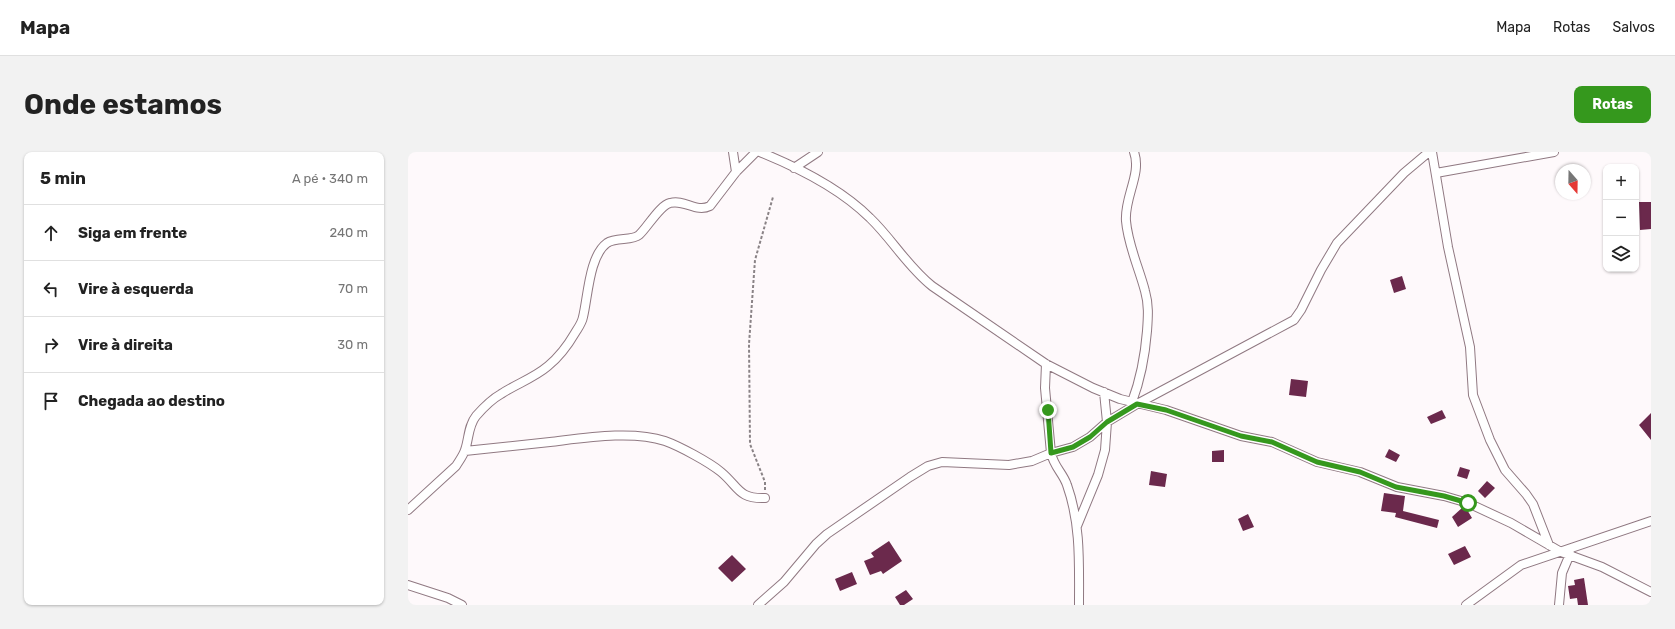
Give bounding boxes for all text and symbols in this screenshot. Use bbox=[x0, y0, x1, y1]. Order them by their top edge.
text: Mapa bbox=[20, 16, 70, 39]
text: Mapa bbox=[1496, 19, 1531, 36]
text: Rotas bbox=[1553, 19, 1590, 36]
text: Salvos bbox=[1612, 19, 1655, 36]
button: Rotas bbox=[1574, 86, 1651, 123]
text: Onde estamos bbox=[24, 88, 222, 121]
north arrow bbox=[1555, 164, 1591, 200]
map controls bbox=[1603, 164, 1639, 272]
button: + bbox=[1603, 164, 1639, 200]
text: 5 min bbox=[40, 168, 86, 188]
text: A pé · 340 m bbox=[292, 171, 368, 186]
button: − bbox=[1603, 200, 1639, 236]
icon: ahead bbox=[40, 222, 62, 244]
text: Siga em frente bbox=[78, 224, 187, 242]
text: 240 m bbox=[329, 225, 368, 240]
button: layers bbox=[1603, 236, 1639, 272]
icon: left bbox=[40, 278, 62, 300]
text: Vire à esquerda bbox=[78, 280, 194, 298]
text: 70 m bbox=[338, 281, 368, 296]
icon: right bbox=[40, 334, 62, 356]
text: Vire à direita bbox=[78, 336, 173, 354]
text: 30 m bbox=[337, 337, 368, 352]
icon: arrive bbox=[40, 390, 62, 412]
text: Chegada ao destino bbox=[78, 392, 225, 410]
route end bbox=[1039, 401, 1057, 419]
route start bbox=[1459, 494, 1477, 512]

